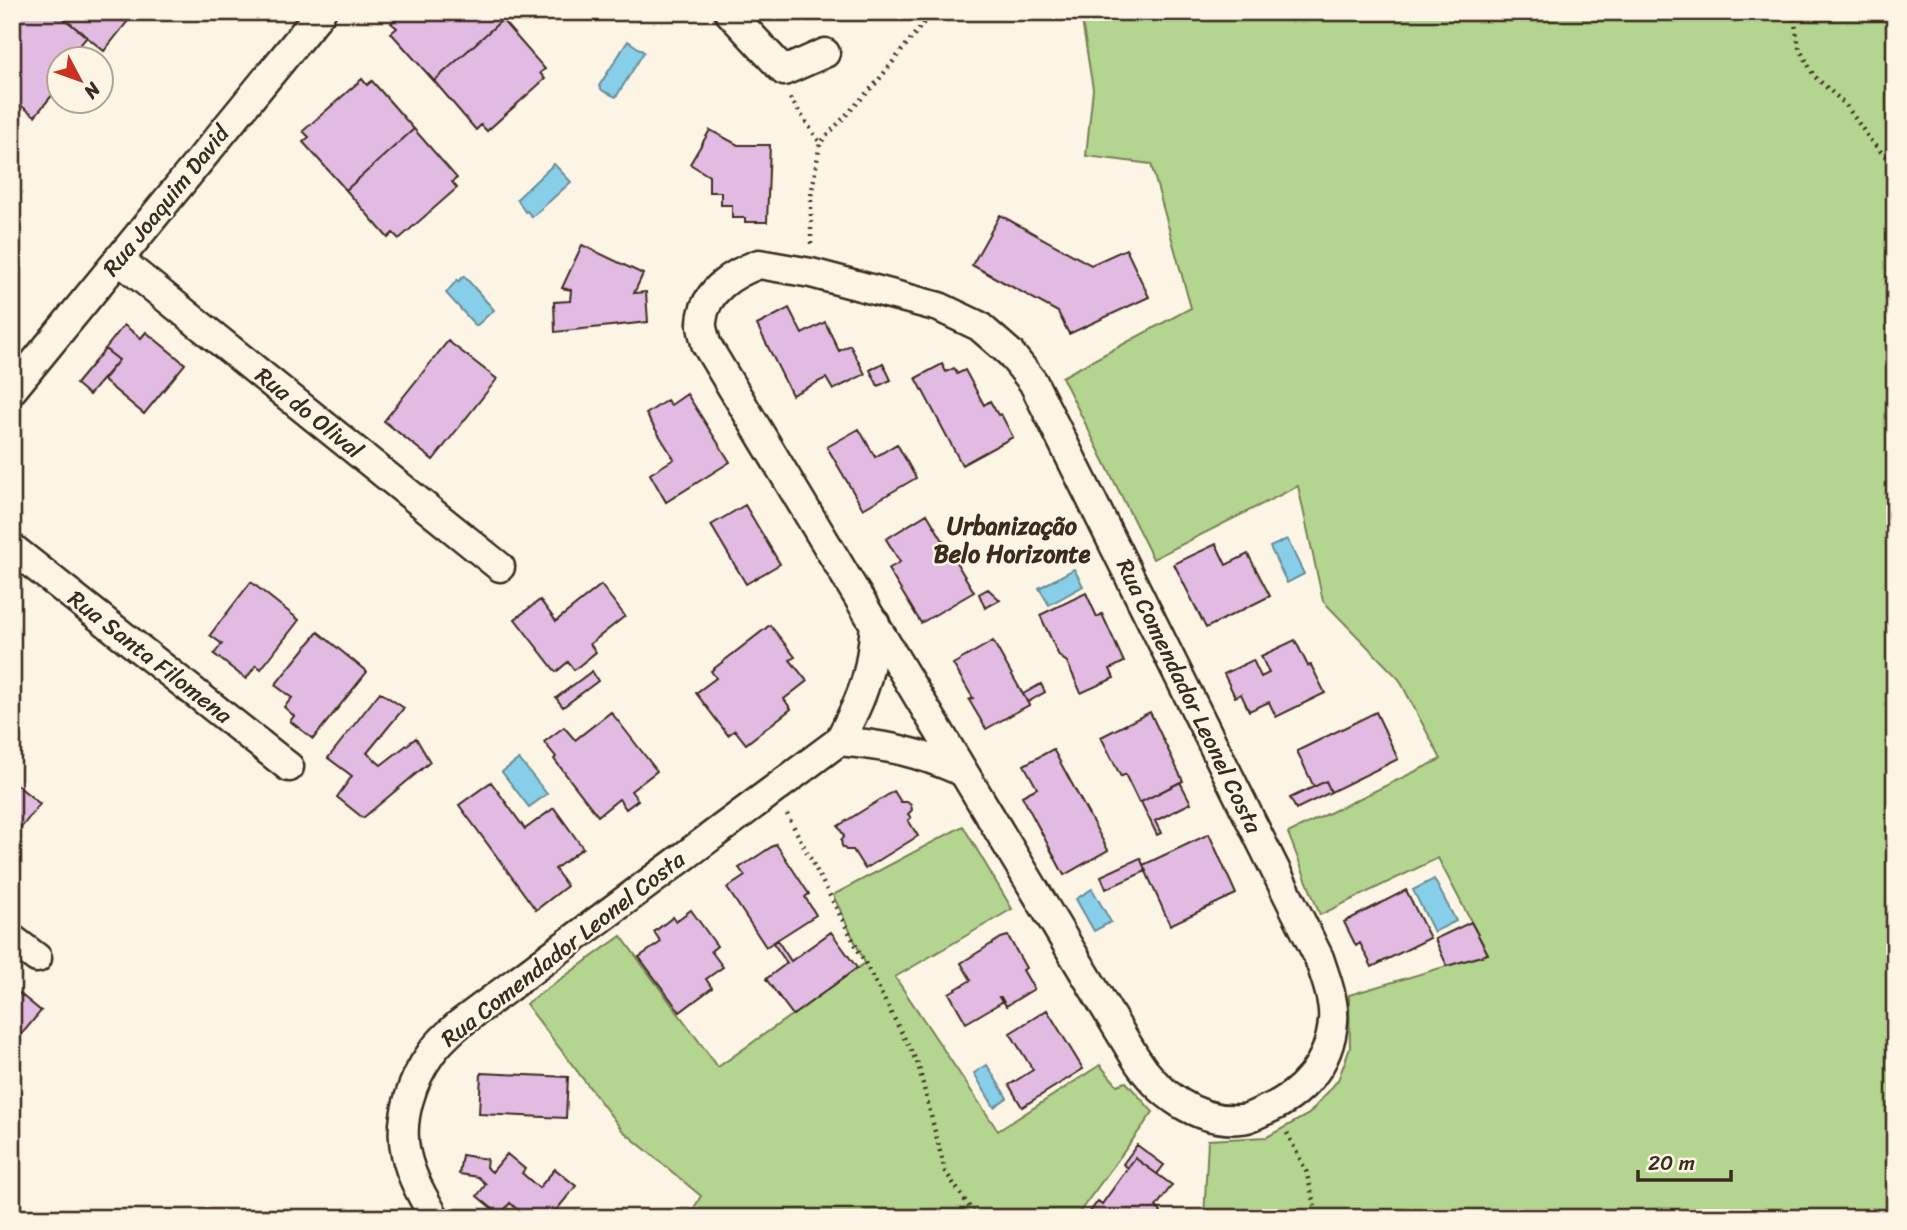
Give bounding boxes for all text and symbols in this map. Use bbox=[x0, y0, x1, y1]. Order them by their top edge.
north arrow bbox=[46, 46, 116, 116]
text: N bbox=[75, 74, 110, 107]
street label: Rua Joaquim David bbox=[92, 115, 241, 286]
street label: Rua do Olival bbox=[246, 356, 373, 470]
district label: Urbanização Belo Horizonte bbox=[934, 505, 1091, 575]
street label: Rua Comendador Leonel Costa bbox=[1104, 551, 1274, 841]
street label: Rua Santa Filomena bbox=[59, 579, 242, 735]
street label: Rua Comendador Leonel Costa bbox=[432, 840, 695, 1058]
scale bar bbox=[1638, 1139, 1730, 1183]
text: 20 m bbox=[1648, 1144, 1695, 1182]

